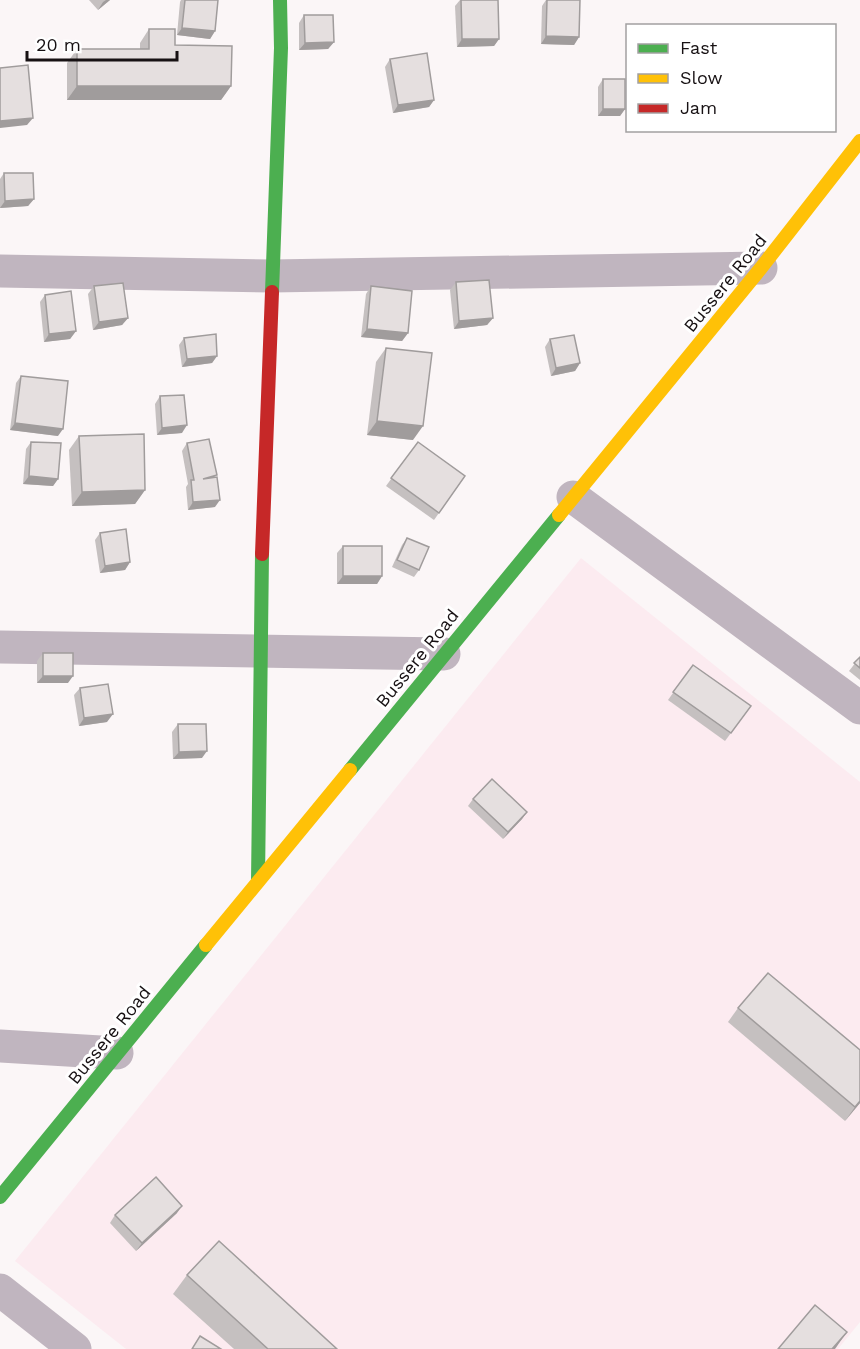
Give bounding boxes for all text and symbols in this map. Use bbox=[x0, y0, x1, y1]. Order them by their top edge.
scale bar bbox=[27, 24, 177, 62]
legend bbox=[626, 24, 836, 132]
text: 20 m bbox=[36, 34, 81, 55]
text: Fast bbox=[680, 37, 718, 58]
text: Slow bbox=[680, 67, 723, 88]
text: Jam bbox=[680, 97, 717, 118]
street label: Bussere Road bbox=[679, 230, 771, 336]
street label: Bussere Road bbox=[371, 605, 463, 711]
street label: Bussere Road bbox=[63, 982, 155, 1088]

